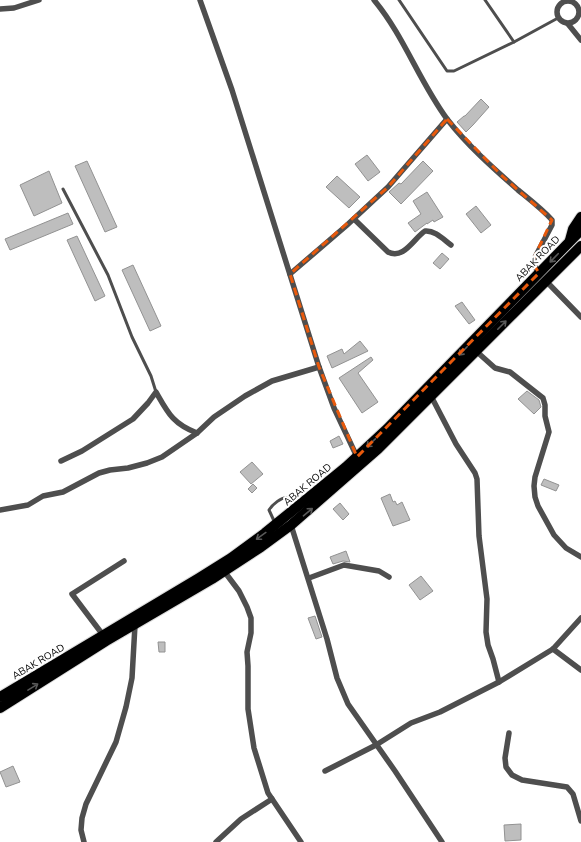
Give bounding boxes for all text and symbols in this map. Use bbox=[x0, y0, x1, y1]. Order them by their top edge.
street label: ABAK ROAD bbox=[512, 233, 563, 285]
one-way arrow bbox=[549, 253, 559, 263]
one-way arrow bbox=[497, 320, 507, 330]
one-way arrow bbox=[458, 346, 468, 356]
one-way arrow bbox=[366, 439, 377, 448]
street label: ABAK ROAD bbox=[281, 460, 335, 509]
one-way arrow bbox=[302, 507, 313, 516]
one-way arrow bbox=[256, 532, 267, 540]
street label: ABAK ROAD bbox=[10, 641, 67, 683]
one-way arrow bbox=[27, 683, 38, 691]

